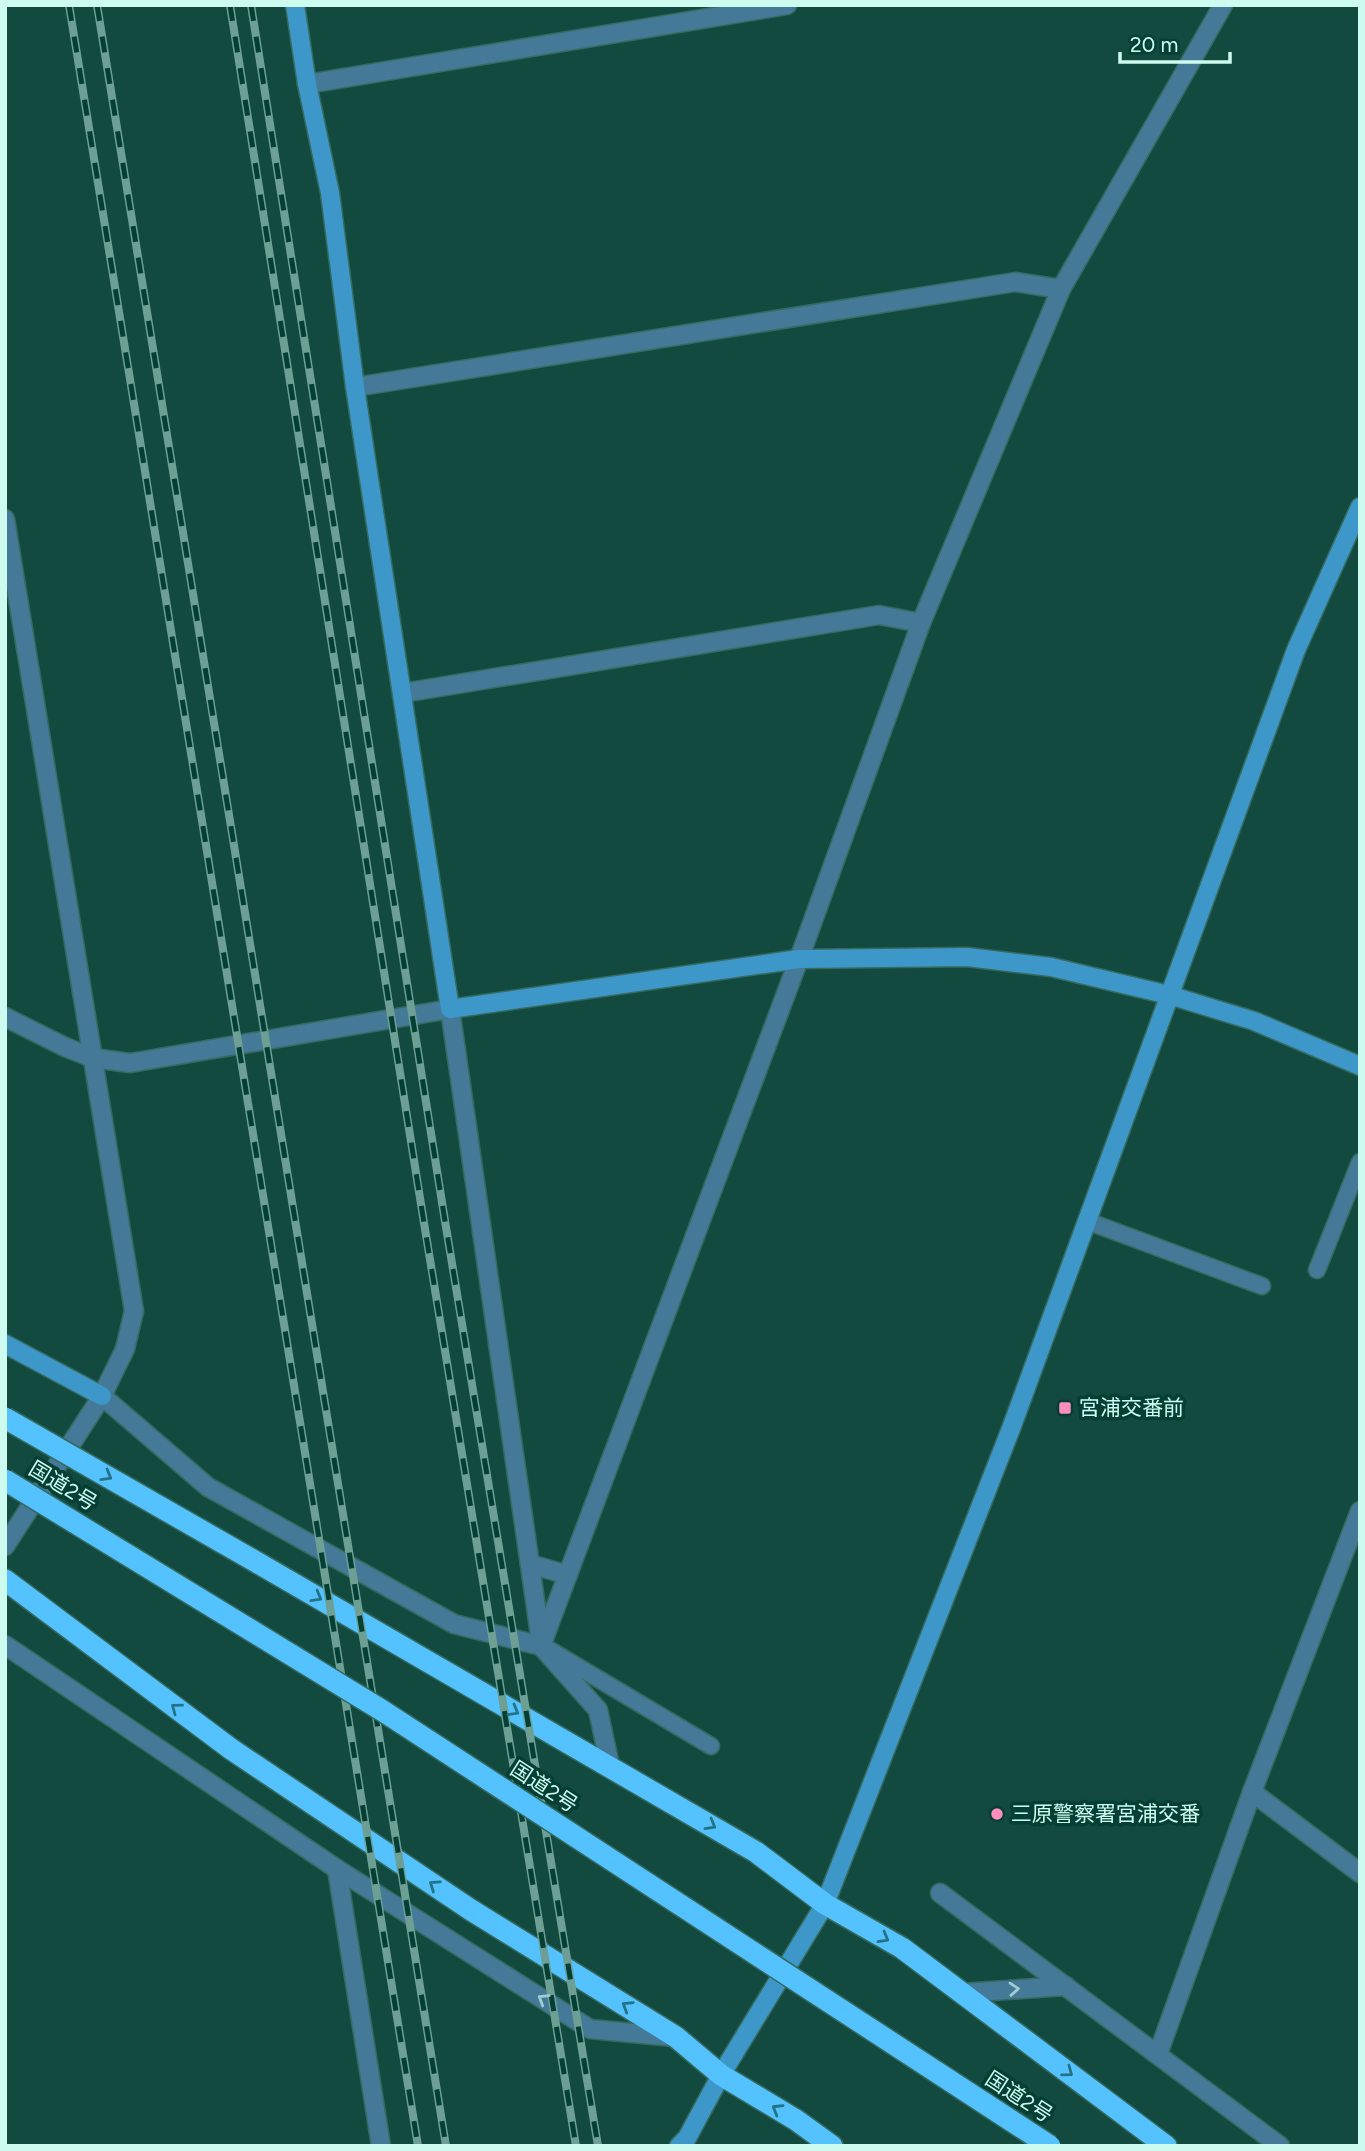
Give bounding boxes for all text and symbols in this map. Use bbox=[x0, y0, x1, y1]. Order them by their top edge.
scale bar bbox=[1120, 21, 1230, 65]
text: 20 m bbox=[1130, 32, 1178, 57]
place label: 宮浦交番前 bbox=[1079, 1395, 1184, 1420]
marker: 宮浦交番前 bbox=[1057, 1400, 1073, 1416]
street label: 国道2号 bbox=[25, 1456, 102, 1516]
one-way arrow bbox=[100, 1468, 113, 1481]
one-way arrow bbox=[309, 1589, 322, 1602]
one-way arrow bbox=[171, 1703, 184, 1716]
one-way arrow bbox=[506, 1703, 519, 1716]
street label: 国道2号 bbox=[506, 1756, 582, 1817]
place label: 三原警察署宮浦交番 bbox=[1011, 1801, 1200, 1826]
marker: 三原警察署宮浦交番 bbox=[989, 1806, 1005, 1822]
one-way arrow bbox=[703, 1817, 716, 1830]
one-way arrow bbox=[429, 1880, 442, 1893]
one-way arrow bbox=[877, 1930, 890, 1943]
one-way arrow bbox=[1009, 1982, 1020, 1997]
one-way arrow bbox=[538, 1995, 551, 2007]
one-way arrow bbox=[622, 2002, 635, 2015]
one-way arrow bbox=[1060, 2064, 1073, 2076]
street label: 国道2号 bbox=[981, 2066, 1057, 2127]
one-way arrow bbox=[772, 2104, 785, 2117]

